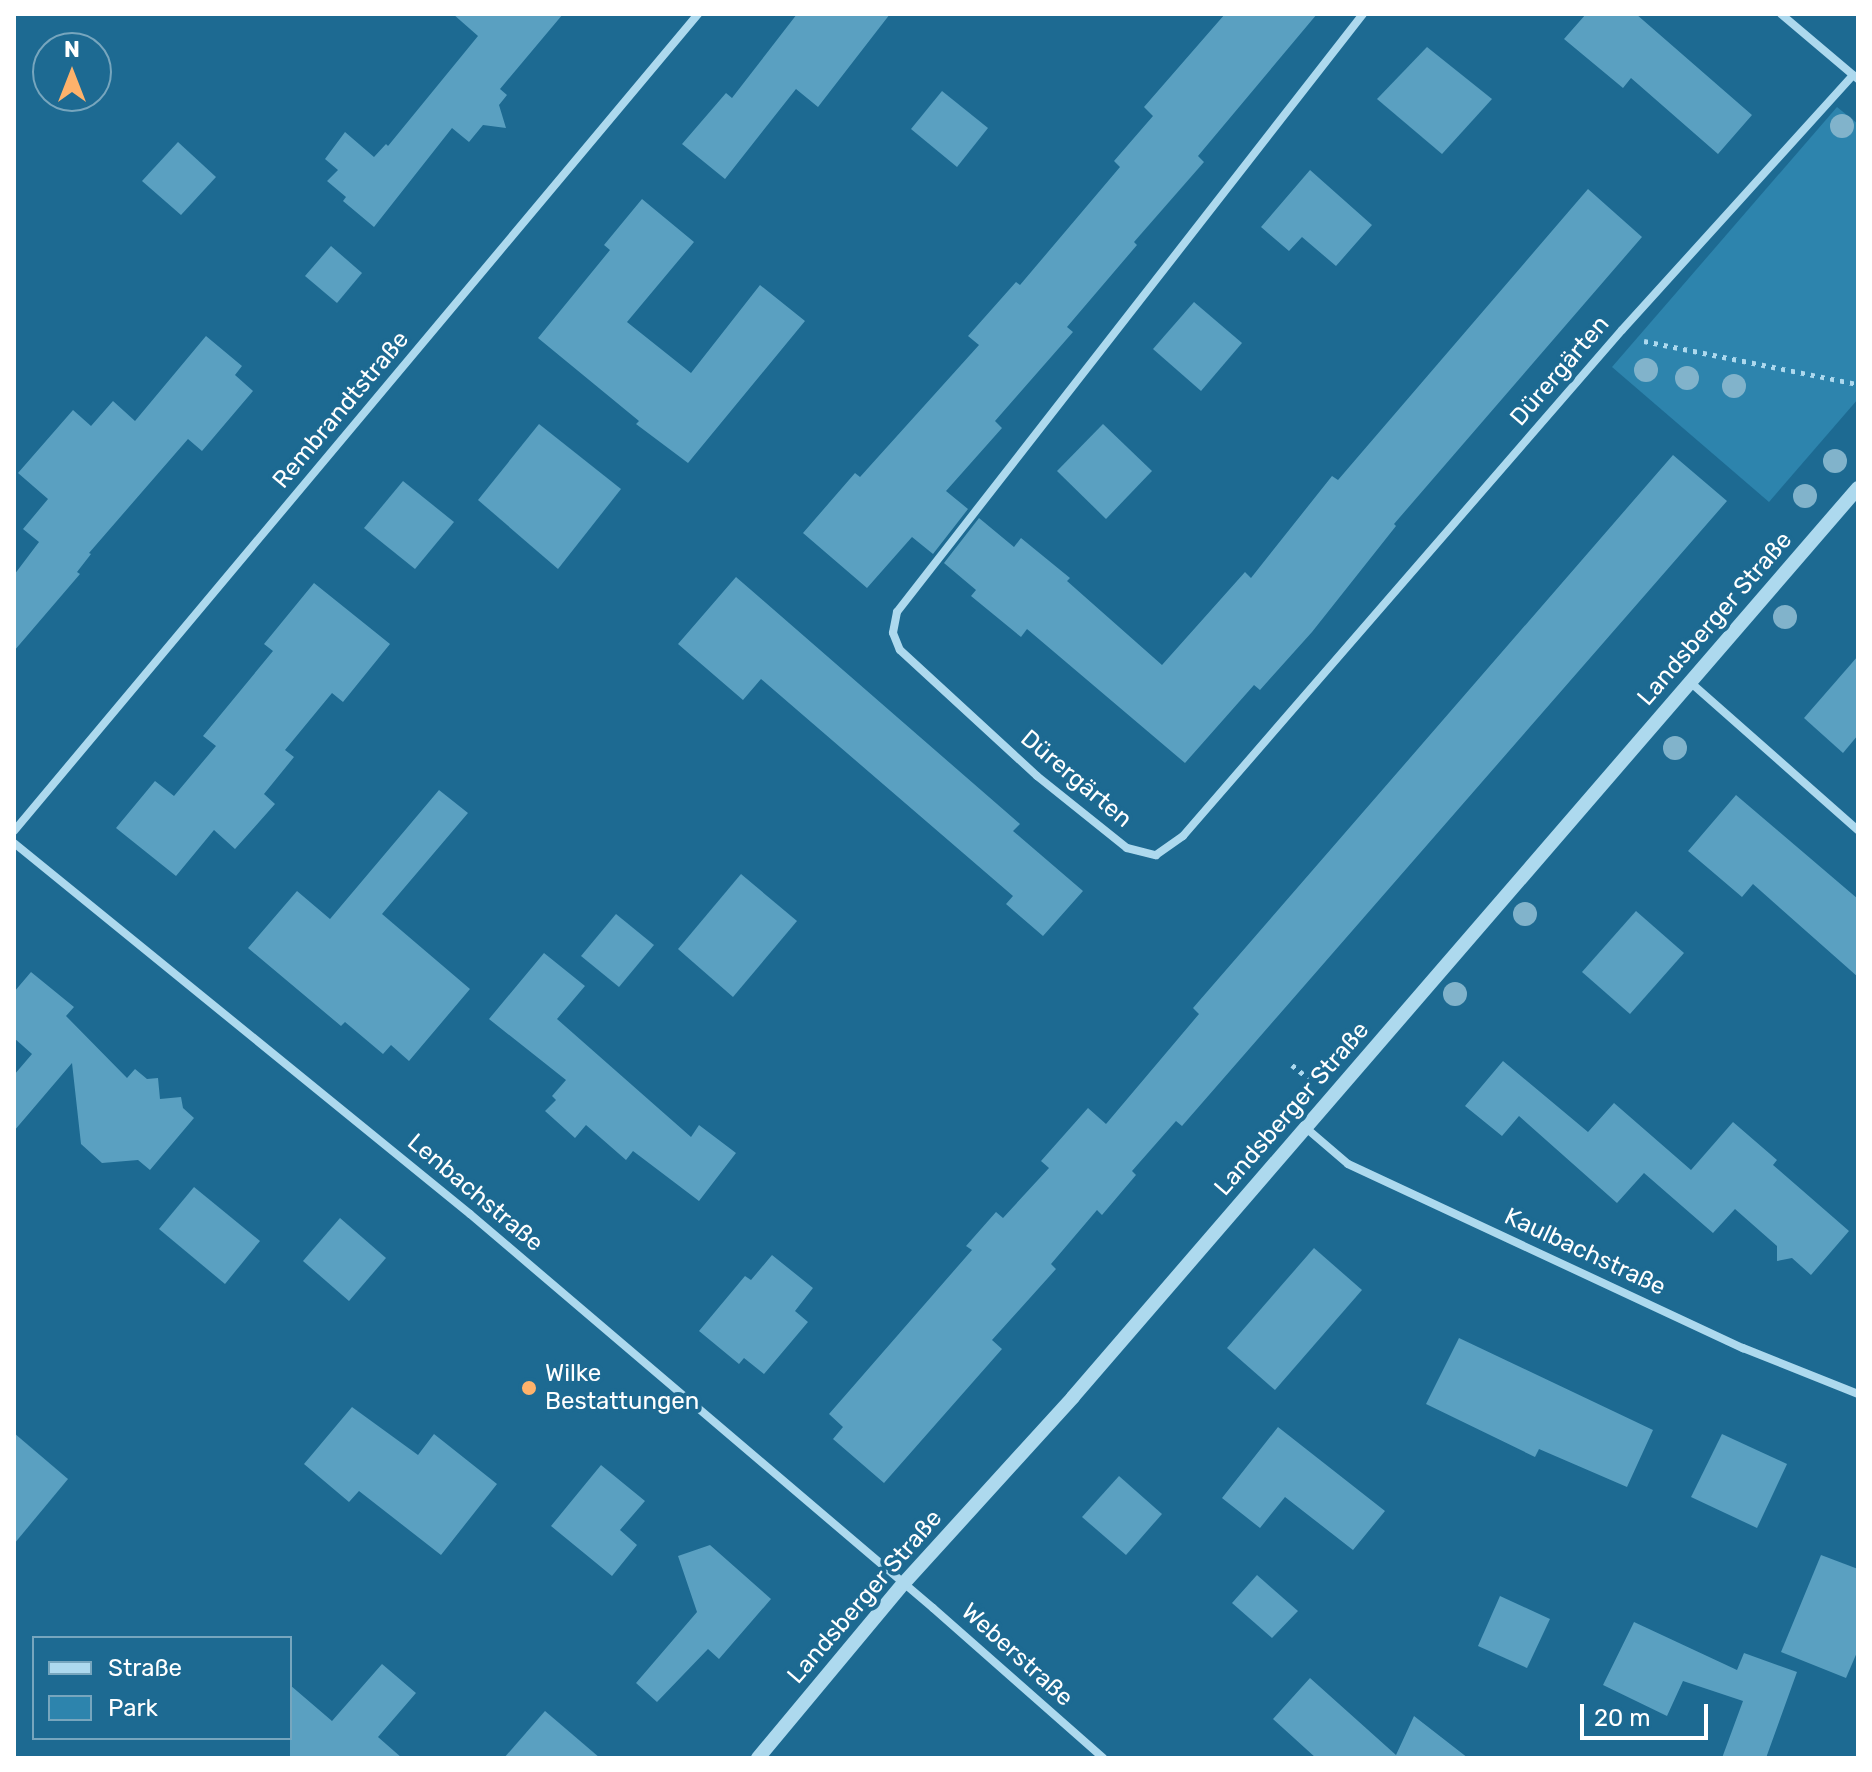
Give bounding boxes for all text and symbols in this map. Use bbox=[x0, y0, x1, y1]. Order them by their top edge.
north arrow bbox=[32, 32, 112, 112]
text: N bbox=[64, 36, 80, 63]
street label: Dürergärten bbox=[1504, 310, 1616, 432]
street label: Rembrandtstraße bbox=[267, 326, 415, 494]
street label: Landsberger Straße bbox=[1632, 526, 1798, 712]
street label: Dürergärten bbox=[1015, 724, 1137, 834]
street label: Landsberger Straße bbox=[1209, 1016, 1375, 1202]
street label: Lenbachstraße bbox=[401, 1128, 549, 1258]
street label: Kaulbachstraße bbox=[1500, 1202, 1670, 1302]
place label: Wilke Bestattungen bbox=[545, 1360, 699, 1416]
marker: Wilke Bestattungen bbox=[520, 1379, 538, 1397]
street label: Landsberger Straße bbox=[782, 1504, 948, 1690]
street label: Weberstraße bbox=[955, 1597, 1079, 1713]
legend bbox=[32, 1636, 292, 1740]
text: Straße bbox=[108, 1654, 182, 1682]
scale bar bbox=[1584, 1688, 1712, 1738]
text: Park bbox=[108, 1694, 158, 1722]
text: 20 m bbox=[1594, 1704, 1651, 1732]

